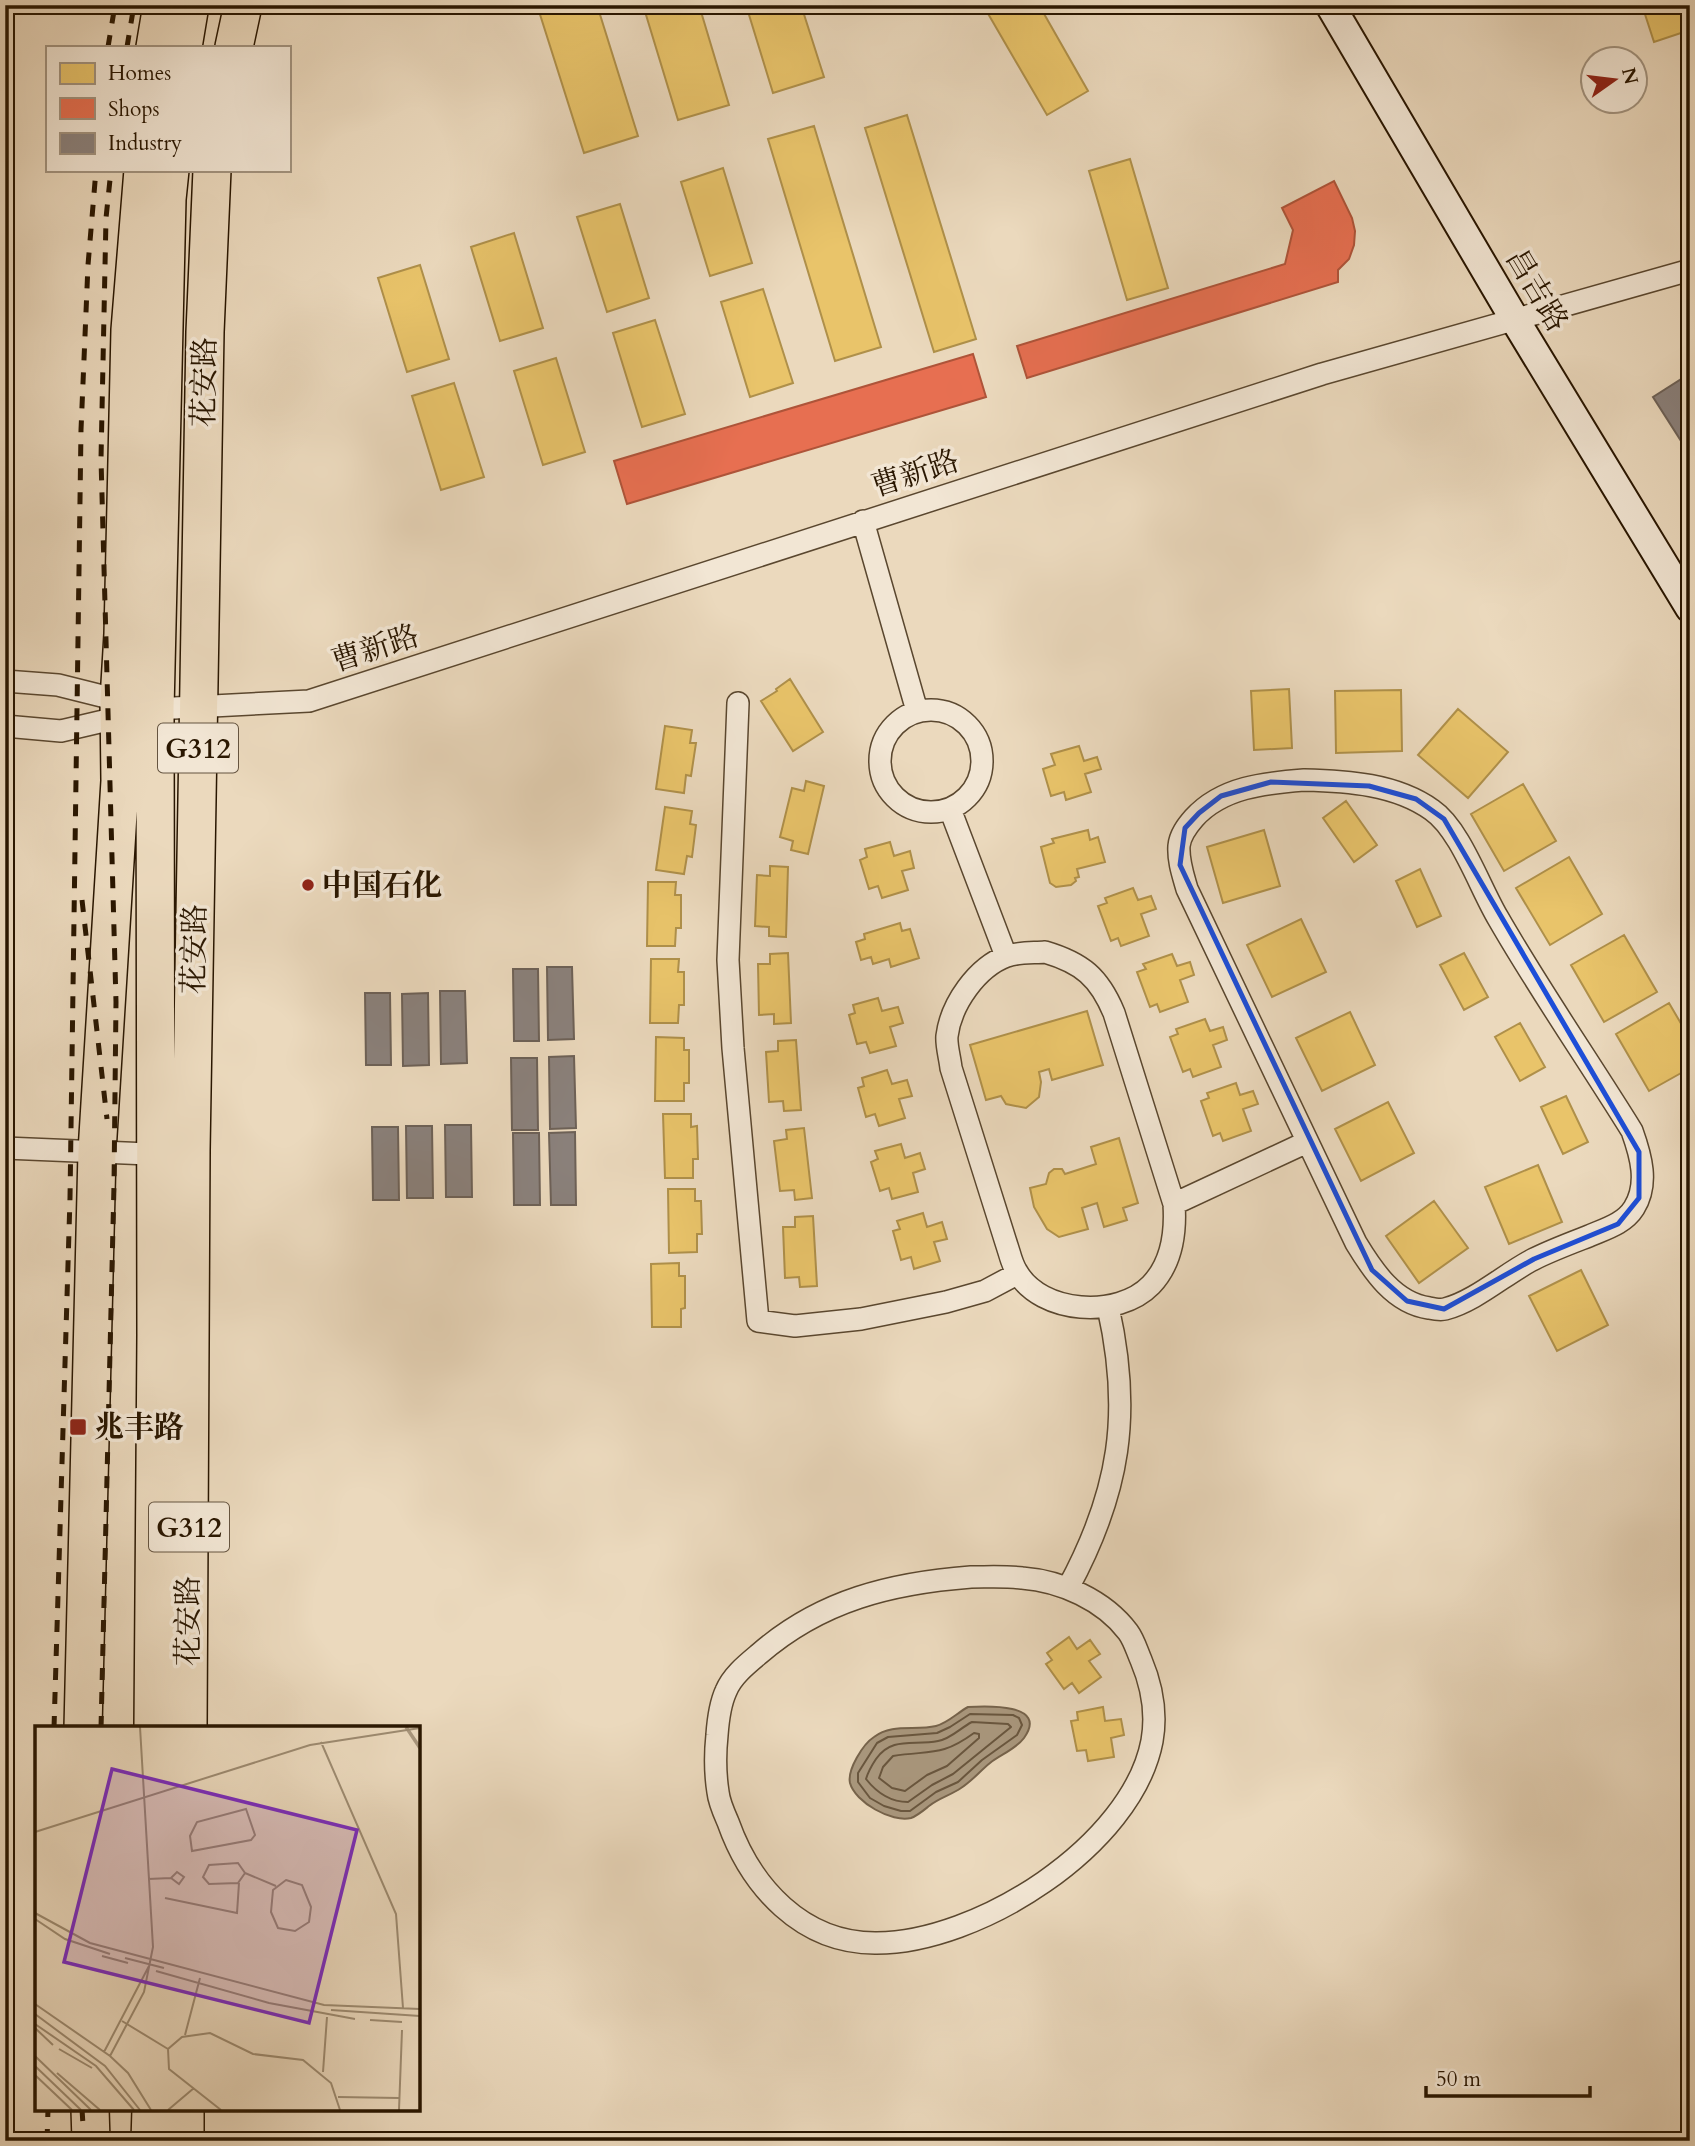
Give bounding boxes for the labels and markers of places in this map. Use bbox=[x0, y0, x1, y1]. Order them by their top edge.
place label: 中国石化 bbox=[322, 865, 442, 906]
marker: 中国石化 bbox=[300, 877, 316, 893]
place label: 兆丰路 bbox=[94, 1407, 184, 1448]
marker: 兆丰路 bbox=[68, 1417, 88, 1437]

